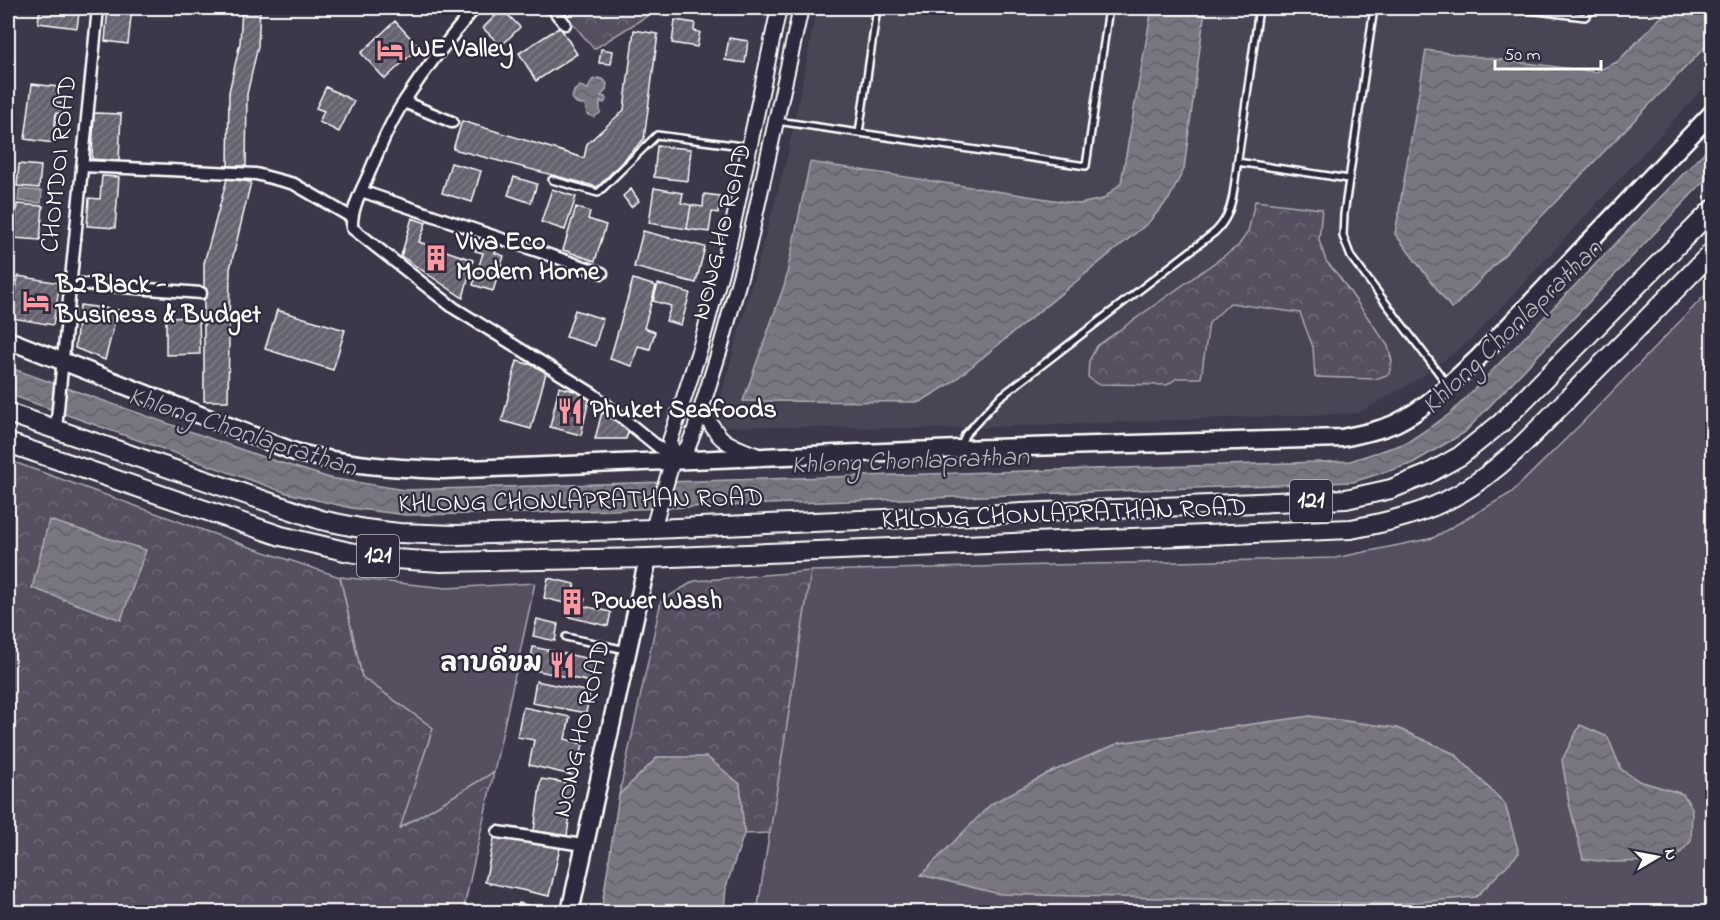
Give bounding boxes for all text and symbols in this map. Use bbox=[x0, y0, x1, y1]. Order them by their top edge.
place label: WE Valley bbox=[410, 31, 514, 69]
scale bar bbox=[1495, 33, 1602, 71]
hotel icon: WE Valley bbox=[375, 35, 405, 65]
text: 50 m bbox=[1504, 43, 1541, 69]
street label: CHOMDOI ROAD bbox=[32, 74, 88, 254]
street label: NONG HO ROAD bbox=[683, 140, 763, 324]
place label: Viva Eco Modern Home bbox=[455, 224, 601, 292]
water label: Khlong Chonlaprathan bbox=[1414, 231, 1613, 425]
building icon: Viva Eco Modern Home bbox=[421, 243, 451, 273]
place label: B2 Black - Business & Budget bbox=[55, 267, 261, 336]
hotel icon: B2 Black - Business & Budget bbox=[21, 286, 51, 316]
water label: Khlong Chonlaprathan bbox=[122, 378, 362, 490]
place label: Phuket Seafoods bbox=[590, 392, 777, 430]
restaurant icon: Phuket Seafoods bbox=[555, 396, 585, 426]
water label: Khlong Chonlaprathan bbox=[790, 438, 1030, 487]
street label: KHLONG CHONLAPRATHAN ROAD bbox=[398, 480, 764, 524]
road number: 121 bbox=[1290, 480, 1332, 522]
street label: KHLONG CHONLAPRATHAN ROAD bbox=[881, 490, 1247, 540]
road number: 121 bbox=[357, 535, 399, 577]
place label: Power Wash bbox=[592, 583, 722, 621]
building icon: Power Wash bbox=[557, 587, 587, 617]
street label: NONG HO ROAD bbox=[544, 637, 622, 821]
place label: ลาบดีขม bbox=[440, 645, 542, 684]
restaurant icon: ลาบดีขม bbox=[547, 650, 577, 680]
north arrow bbox=[1627, 827, 1687, 887]
text: N bbox=[1657, 847, 1683, 862]

